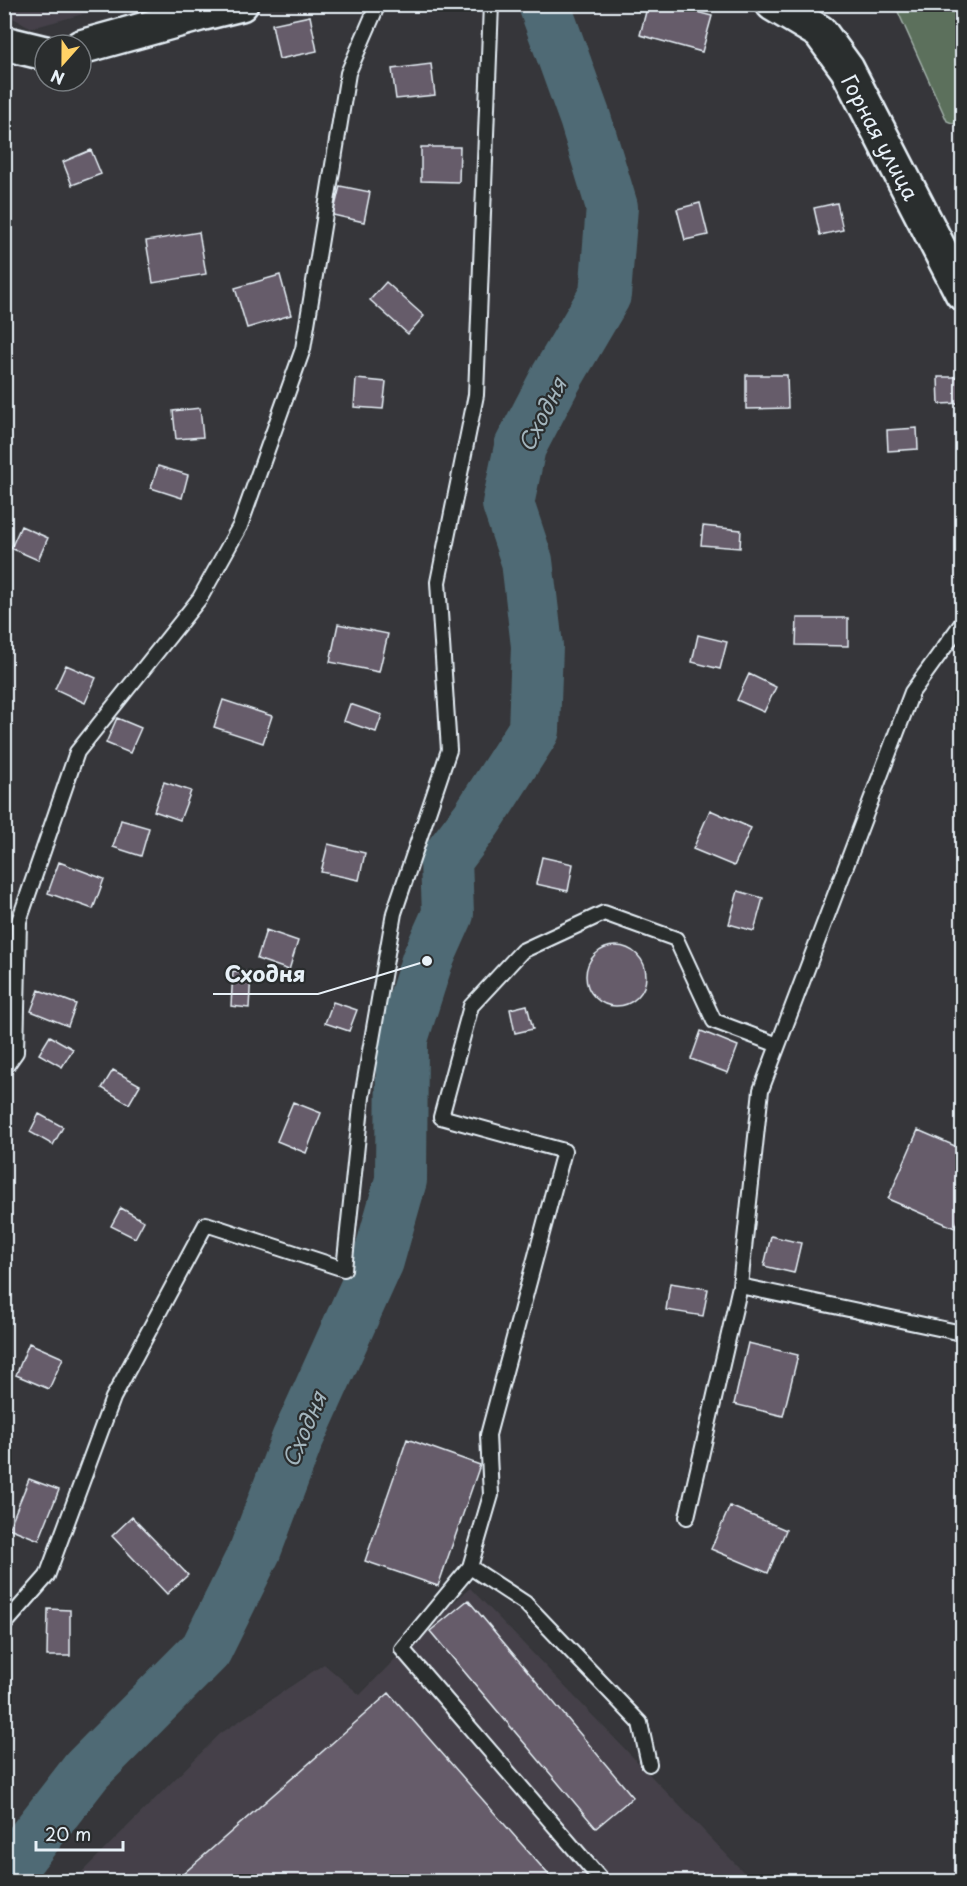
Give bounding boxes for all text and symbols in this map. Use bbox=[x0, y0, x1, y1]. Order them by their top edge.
north arrow bbox=[33, 33, 93, 93]
text: N bbox=[47, 64, 67, 91]
street label: Горная улица bbox=[834, 68, 928, 207]
water label: Сходня bbox=[508, 369, 575, 457]
callout: Сходня bbox=[213, 954, 318, 994]
text: Сходня bbox=[224, 956, 306, 989]
water label: Сходня bbox=[272, 1384, 334, 1472]
scale bar bbox=[36, 1814, 123, 1852]
text: 20 m bbox=[45, 1820, 91, 1847]

